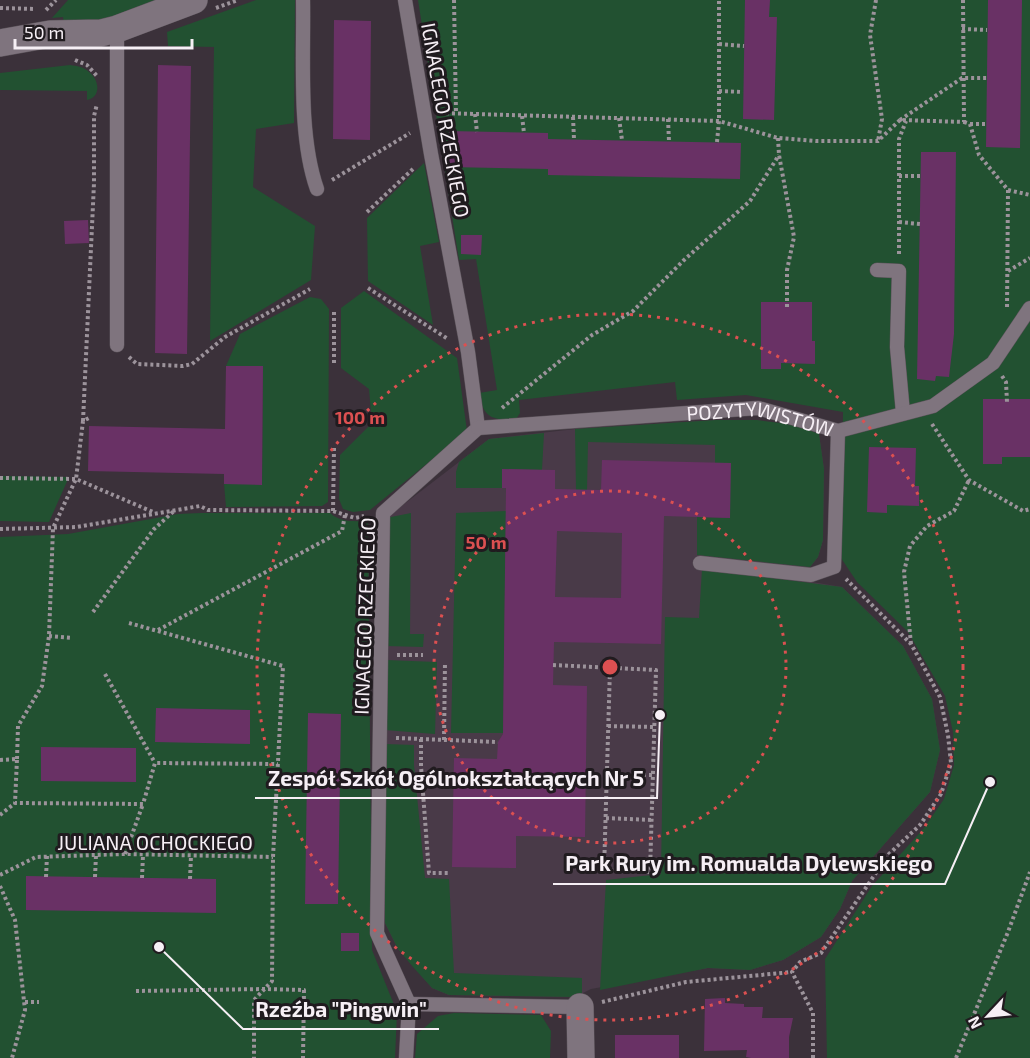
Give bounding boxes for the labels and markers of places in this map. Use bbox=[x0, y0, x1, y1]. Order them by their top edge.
centre of rings bbox=[600, 657, 620, 677]
callout: Zespół Szkół Ogólnokształcących Nr 5 bbox=[255, 759, 657, 798]
callout: Park Rury im. Romualda Dylewskiego bbox=[553, 845, 945, 884]
callout: Rzeźba "Pingwin" bbox=[243, 990, 439, 1029]

